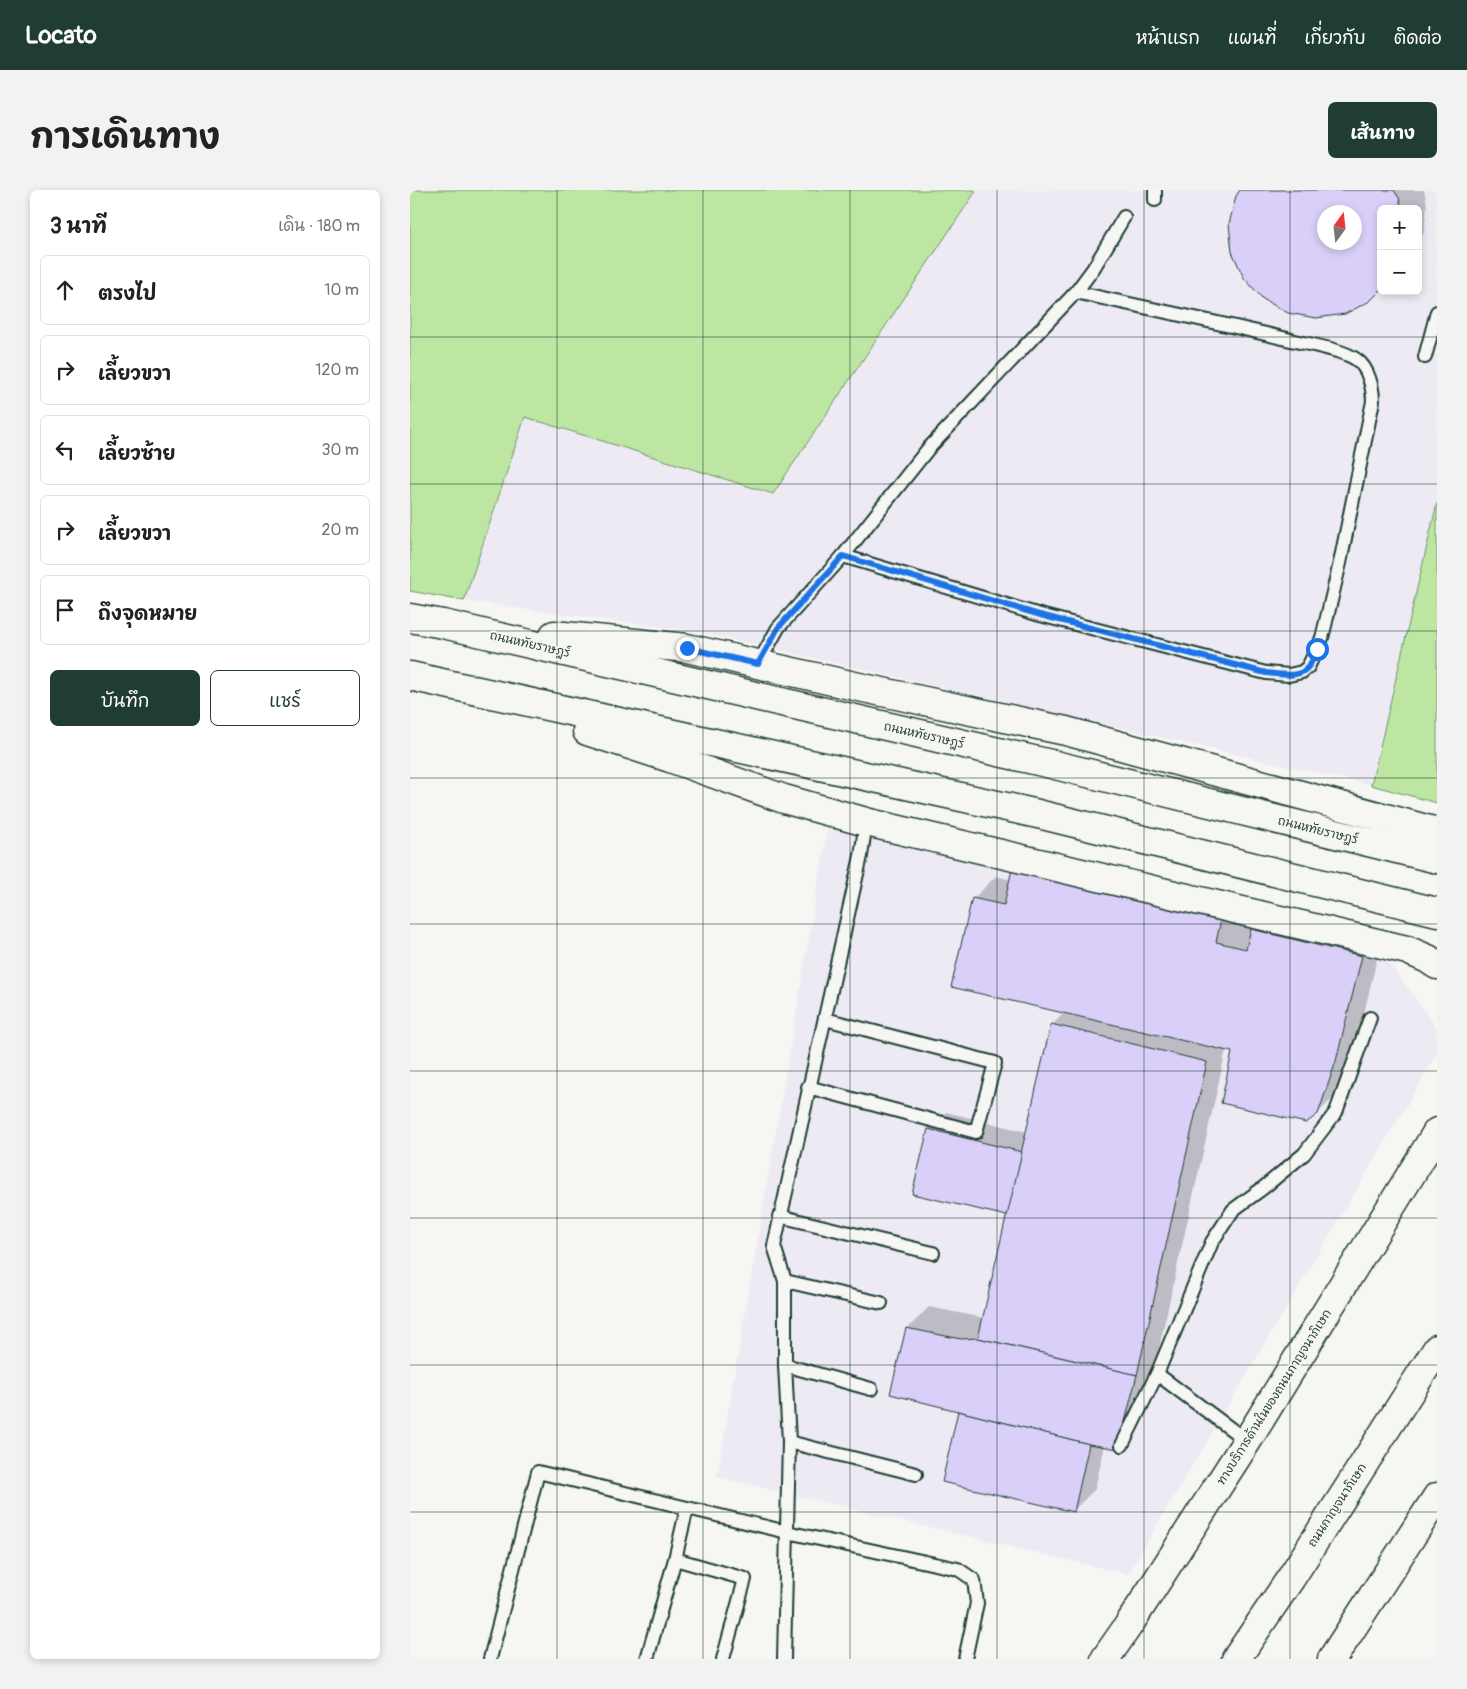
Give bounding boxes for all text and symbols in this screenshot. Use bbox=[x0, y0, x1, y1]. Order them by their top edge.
text: Locato bbox=[25, 21, 97, 50]
text: หน้าแรก bbox=[1136, 27, 1200, 50]
text: แผนที่ bbox=[1228, 27, 1276, 50]
text: เกี่ยวกับ bbox=[1304, 27, 1366, 50]
text: ติดต่อ bbox=[1394, 27, 1442, 50]
button: เส้นทาง bbox=[1328, 102, 1437, 158]
text: การเดินทาง bbox=[30, 115, 220, 159]
north arrow bbox=[1317, 205, 1362, 250]
map controls bbox=[1377, 205, 1422, 295]
button: + bbox=[1377, 205, 1422, 250]
text: 3 นาที bbox=[50, 213, 107, 240]
text: เดิน · 180 m bbox=[278, 216, 360, 236]
button: − bbox=[1377, 250, 1422, 295]
icon: ahead bbox=[51, 276, 79, 304]
text: 10 m bbox=[324, 280, 359, 300]
text: ตรงไป bbox=[98, 282, 156, 306]
icon: right bbox=[51, 356, 79, 384]
text: 120 m bbox=[315, 360, 359, 380]
text: เลี้ยวขวา bbox=[98, 362, 171, 386]
icon: left bbox=[51, 436, 79, 464]
text: 30 m bbox=[321, 440, 359, 460]
text: เลี้ยวซ้าย bbox=[98, 442, 175, 466]
icon: right bbox=[51, 516, 79, 544]
text: 20 m bbox=[321, 520, 359, 540]
text: เลี้ยวขวา bbox=[98, 522, 171, 546]
icon: arrive bbox=[51, 596, 79, 624]
text: ถึงจุดหมาย bbox=[98, 602, 197, 626]
street label: ถนนหทัยราษฎร์ bbox=[488, 627, 572, 661]
route end bbox=[676, 637, 699, 660]
route start bbox=[1306, 638, 1329, 661]
button: บันทึก bbox=[50, 670, 200, 726]
button: แชร์ bbox=[210, 670, 360, 726]
street label: ถนนหทัยราษฎร์ bbox=[882, 718, 966, 752]
street label: ถนนหทัยราษฎร์ bbox=[1276, 812, 1360, 848]
street label: ทางบริการด้านในของถนนกาญจนาภิเษก bbox=[1213, 1306, 1335, 1488]
street label: ถนนกาญจนาภิเษก bbox=[1305, 1461, 1370, 1550]

